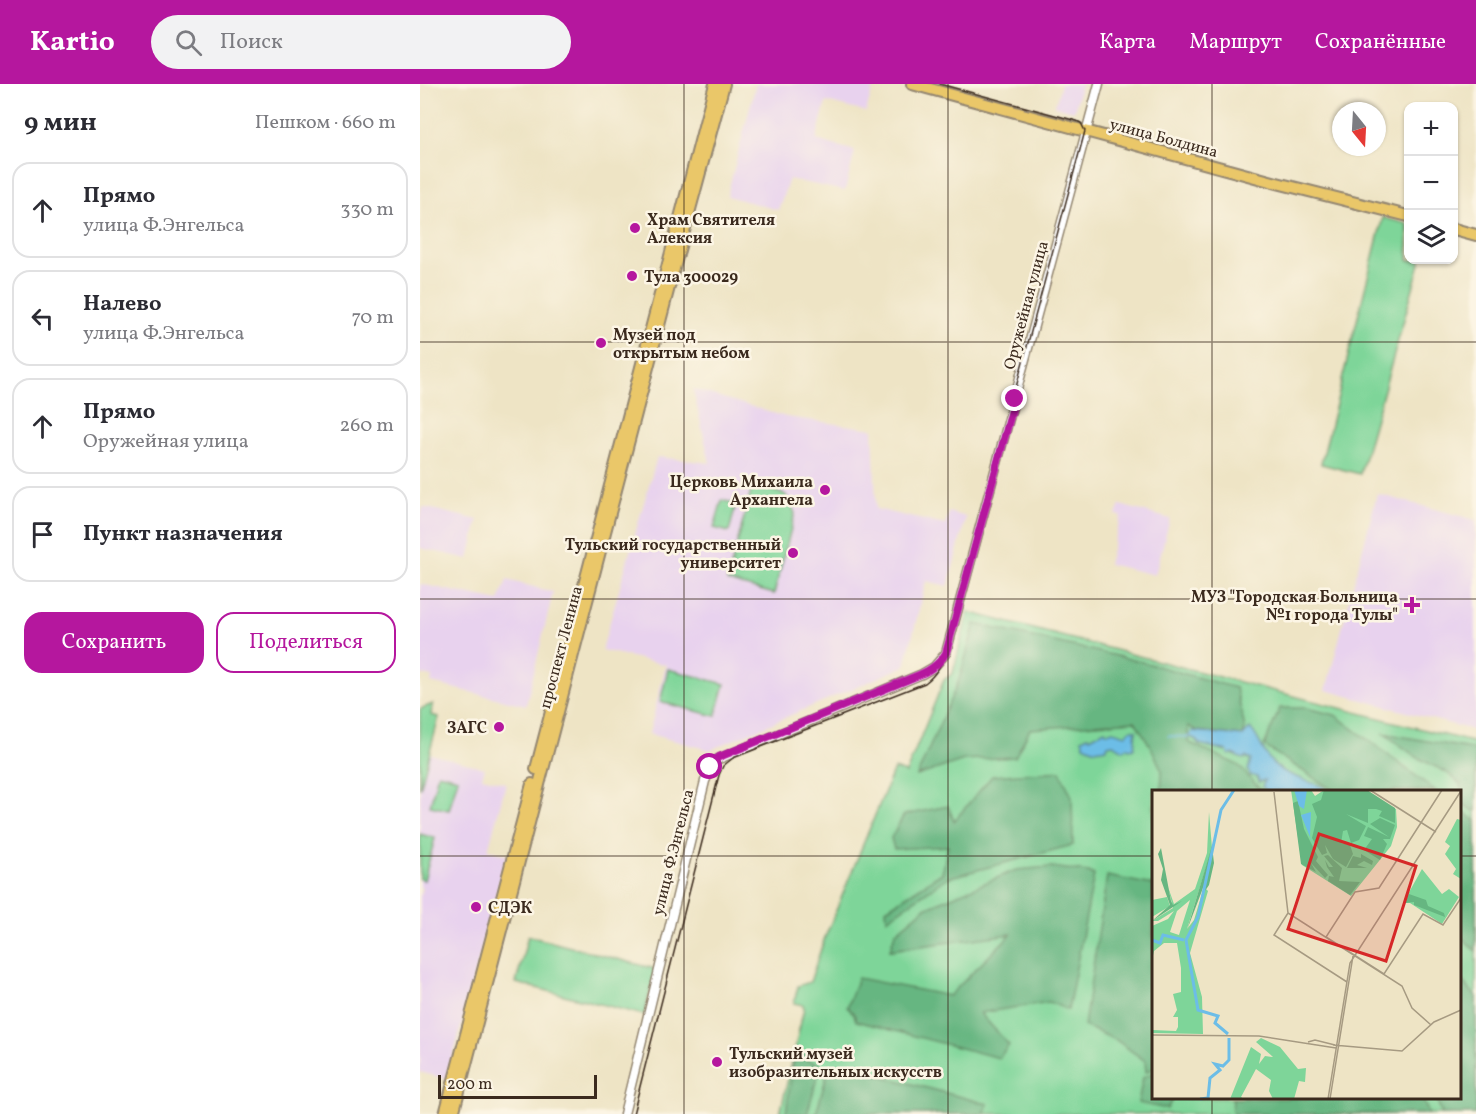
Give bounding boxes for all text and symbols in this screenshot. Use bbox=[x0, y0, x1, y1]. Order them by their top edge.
search box bbox=[151, 15, 571, 69]
text: Kartio bbox=[30, 23, 115, 62]
icon: search bbox=[172, 26, 205, 59]
text: Поиск bbox=[220, 27, 283, 58]
text: Карта bbox=[1099, 28, 1156, 57]
text: Маршрут bbox=[1189, 28, 1282, 57]
text: Сохранённые bbox=[1315, 28, 1446, 57]
north arrow bbox=[1332, 102, 1386, 156]
map controls bbox=[1404, 102, 1458, 264]
button: + bbox=[1404, 102, 1458, 156]
text: 9 мин bbox=[24, 105, 97, 141]
text: Пешком · 660 m bbox=[255, 109, 396, 137]
street label: улица Болдина bbox=[1107, 114, 1220, 164]
button: − bbox=[1404, 156, 1458, 210]
text: Прямо bbox=[83, 181, 155, 212]
icon: ahead bbox=[26, 194, 59, 227]
text: 330 m bbox=[340, 196, 394, 224]
place label: Храм Святителя Алексия bbox=[647, 210, 775, 250]
button: layers bbox=[1404, 210, 1458, 264]
text: улица Ф.Энгельса bbox=[83, 212, 245, 240]
marker: Храм Святителя Алексия bbox=[628, 221, 642, 235]
street label: Оружейная улица bbox=[999, 239, 1055, 372]
place label: Тула 300029 bbox=[644, 267, 738, 289]
marker: Тула 300029 bbox=[625, 269, 639, 283]
text: Налево bbox=[83, 289, 162, 320]
icon: left bbox=[26, 302, 59, 335]
text: 70 m bbox=[351, 304, 394, 332]
text: улица Ф.Энгельса bbox=[83, 320, 245, 348]
place label: Музей под открытым небом bbox=[613, 325, 750, 365]
marker: Музей под открытым небом bbox=[594, 336, 608, 350]
route end bbox=[1001, 385, 1027, 411]
text: Прямо bbox=[83, 397, 155, 428]
icon: ahead bbox=[26, 410, 59, 443]
text: 260 m bbox=[339, 412, 394, 440]
text: Оружейная улица bbox=[83, 428, 249, 456]
place label: Церковь Михаила Архангела bbox=[670, 472, 813, 512]
marker: Церковь Михаила Архангела bbox=[818, 483, 832, 497]
icon: arrive bbox=[26, 518, 59, 551]
text: Пункт назначения bbox=[83, 519, 283, 550]
place label: Тульский государственный университет bbox=[565, 535, 781, 575]
marker: Тульский государственный университет bbox=[786, 546, 800, 560]
street label: проспект Ленина bbox=[535, 584, 589, 711]
place label: МУЗ "Городская Больница №1 города Тулы" bbox=[1191, 587, 1398, 627]
marker: МУЗ "Городская Больница №1 города Тулы" bbox=[1403, 596, 1421, 614]
button: Сохранить bbox=[24, 612, 204, 673]
button: Поделиться bbox=[216, 612, 396, 673]
place label: ЗАГС bbox=[447, 718, 487, 740]
marker: ЗАГС bbox=[492, 720, 506, 734]
route start bbox=[696, 753, 722, 779]
street label: улица Ф.Энгельса bbox=[648, 787, 700, 918]
inset map bbox=[1152, 790, 1461, 1099]
place label: СДЭК bbox=[488, 898, 532, 920]
marker: СДЭК bbox=[469, 900, 483, 914]
place label: Тульский музей изобразительных искусств bbox=[729, 1044, 942, 1084]
marker: Тульский музей изобразительных искусств bbox=[710, 1055, 724, 1069]
scale bar bbox=[438, 1072, 597, 1100]
text: 200 m bbox=[447, 1074, 492, 1096]

